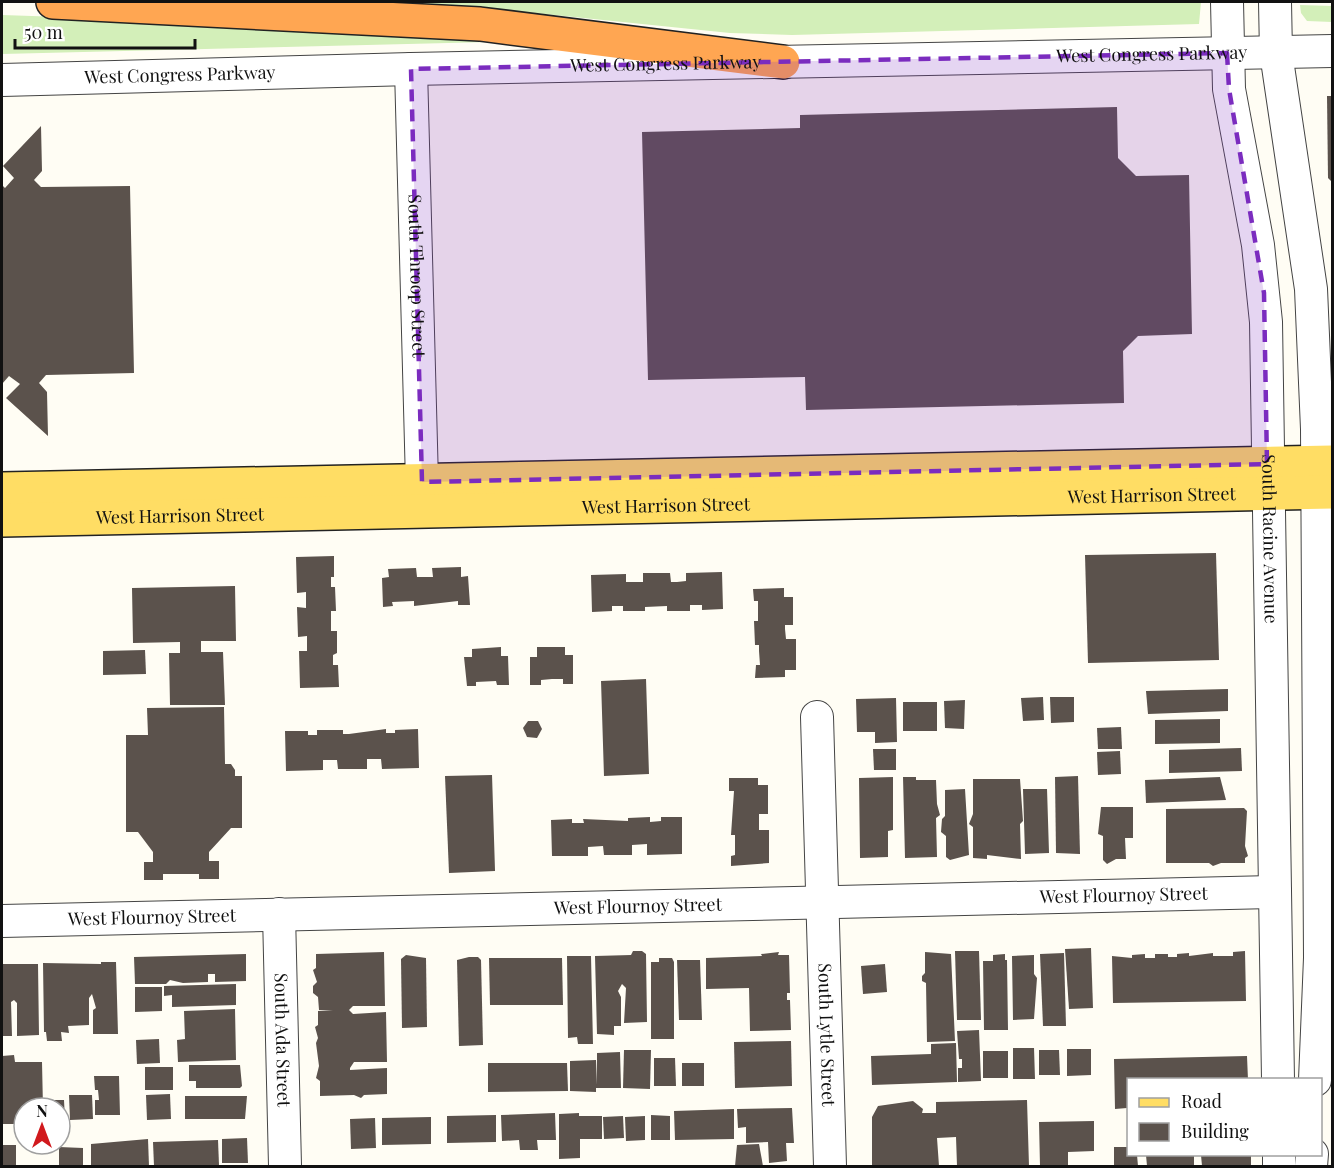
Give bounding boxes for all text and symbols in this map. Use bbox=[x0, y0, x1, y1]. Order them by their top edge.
scale bar bbox=[15, 12, 195, 50]
text: 50 m bbox=[24, 20, 63, 44]
street label: West Congress Parkway bbox=[1055, 40, 1247, 67]
street label: West Congress Parkway bbox=[569, 49, 762, 77]
street label: West Congress Parkway bbox=[83, 60, 276, 89]
street label: South Throop Street bbox=[403, 194, 432, 359]
street label: South Racine Avenue bbox=[1257, 454, 1284, 624]
street label: West Harrison Street bbox=[1066, 481, 1237, 509]
street label: West Harrison Street bbox=[581, 491, 751, 519]
street label: West Harrison Street bbox=[95, 501, 265, 529]
street label: West Flournoy Street bbox=[1038, 881, 1209, 908]
street label: West Flournoy Street bbox=[552, 892, 723, 919]
street label: West Flournoy Street bbox=[67, 903, 237, 931]
street label: South Lytle Street bbox=[813, 963, 841, 1107]
street label: South Ada Street bbox=[269, 973, 297, 1108]
legend bbox=[1127, 1078, 1322, 1156]
text: Road bbox=[1181, 1089, 1222, 1113]
north arrow bbox=[12, 1096, 72, 1156]
text: N bbox=[36, 1100, 48, 1121]
text: Building bbox=[1181, 1119, 1249, 1143]

